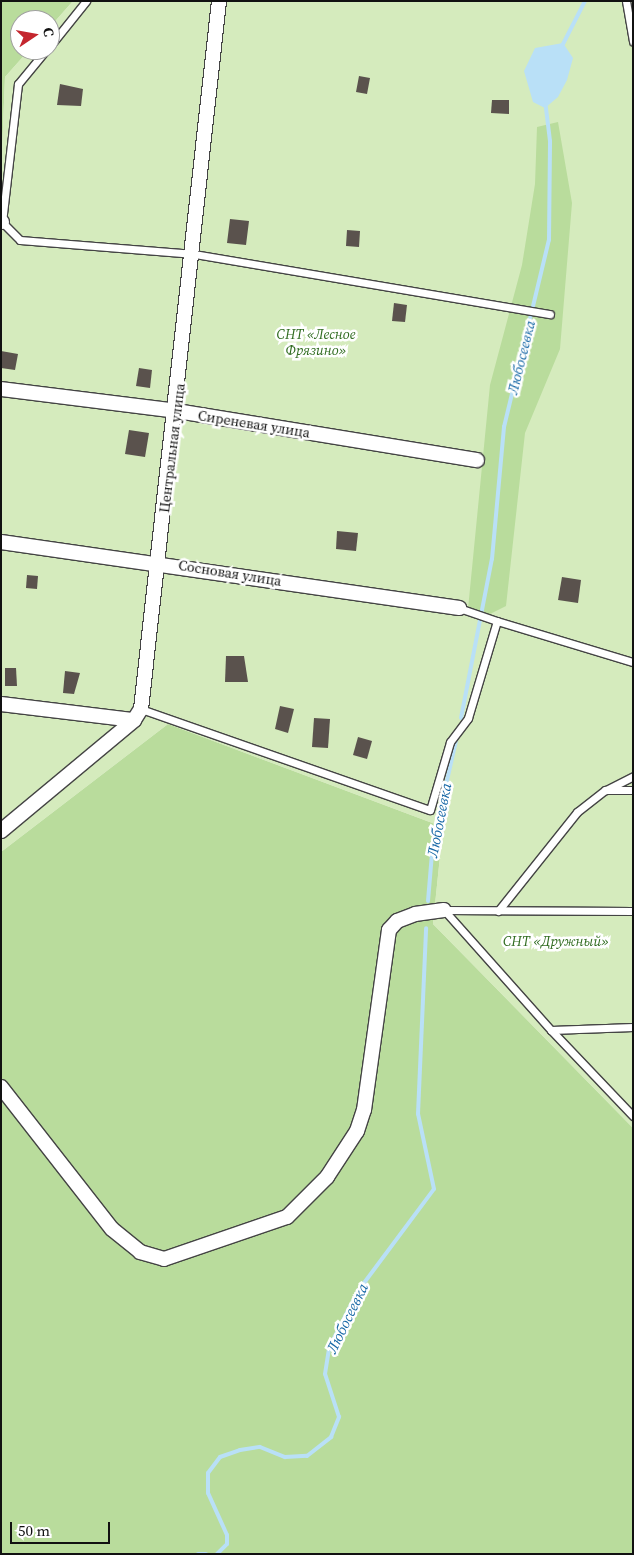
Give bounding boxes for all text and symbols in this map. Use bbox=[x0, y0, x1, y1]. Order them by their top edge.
north arrow bbox=[10, 10, 60, 60]
text: С bbox=[38, 26, 59, 38]
water label: Любосеевка bbox=[503, 318, 539, 396]
park label: СНТ «Лесное Фрязино» bbox=[277, 326, 355, 358]
street label: Центральная улица bbox=[156, 382, 188, 514]
street label: Сиреневая улица bbox=[197, 407, 311, 441]
street label: Сосновая улица bbox=[177, 557, 283, 589]
water label: Любосеевка bbox=[423, 781, 455, 859]
park label: СНТ «Дружный» bbox=[503, 933, 609, 949]
water label: Любосеевка bbox=[322, 1280, 372, 1356]
scale bar bbox=[12, 1512, 112, 1544]
text: 50 m bbox=[18, 1520, 50, 1541]

